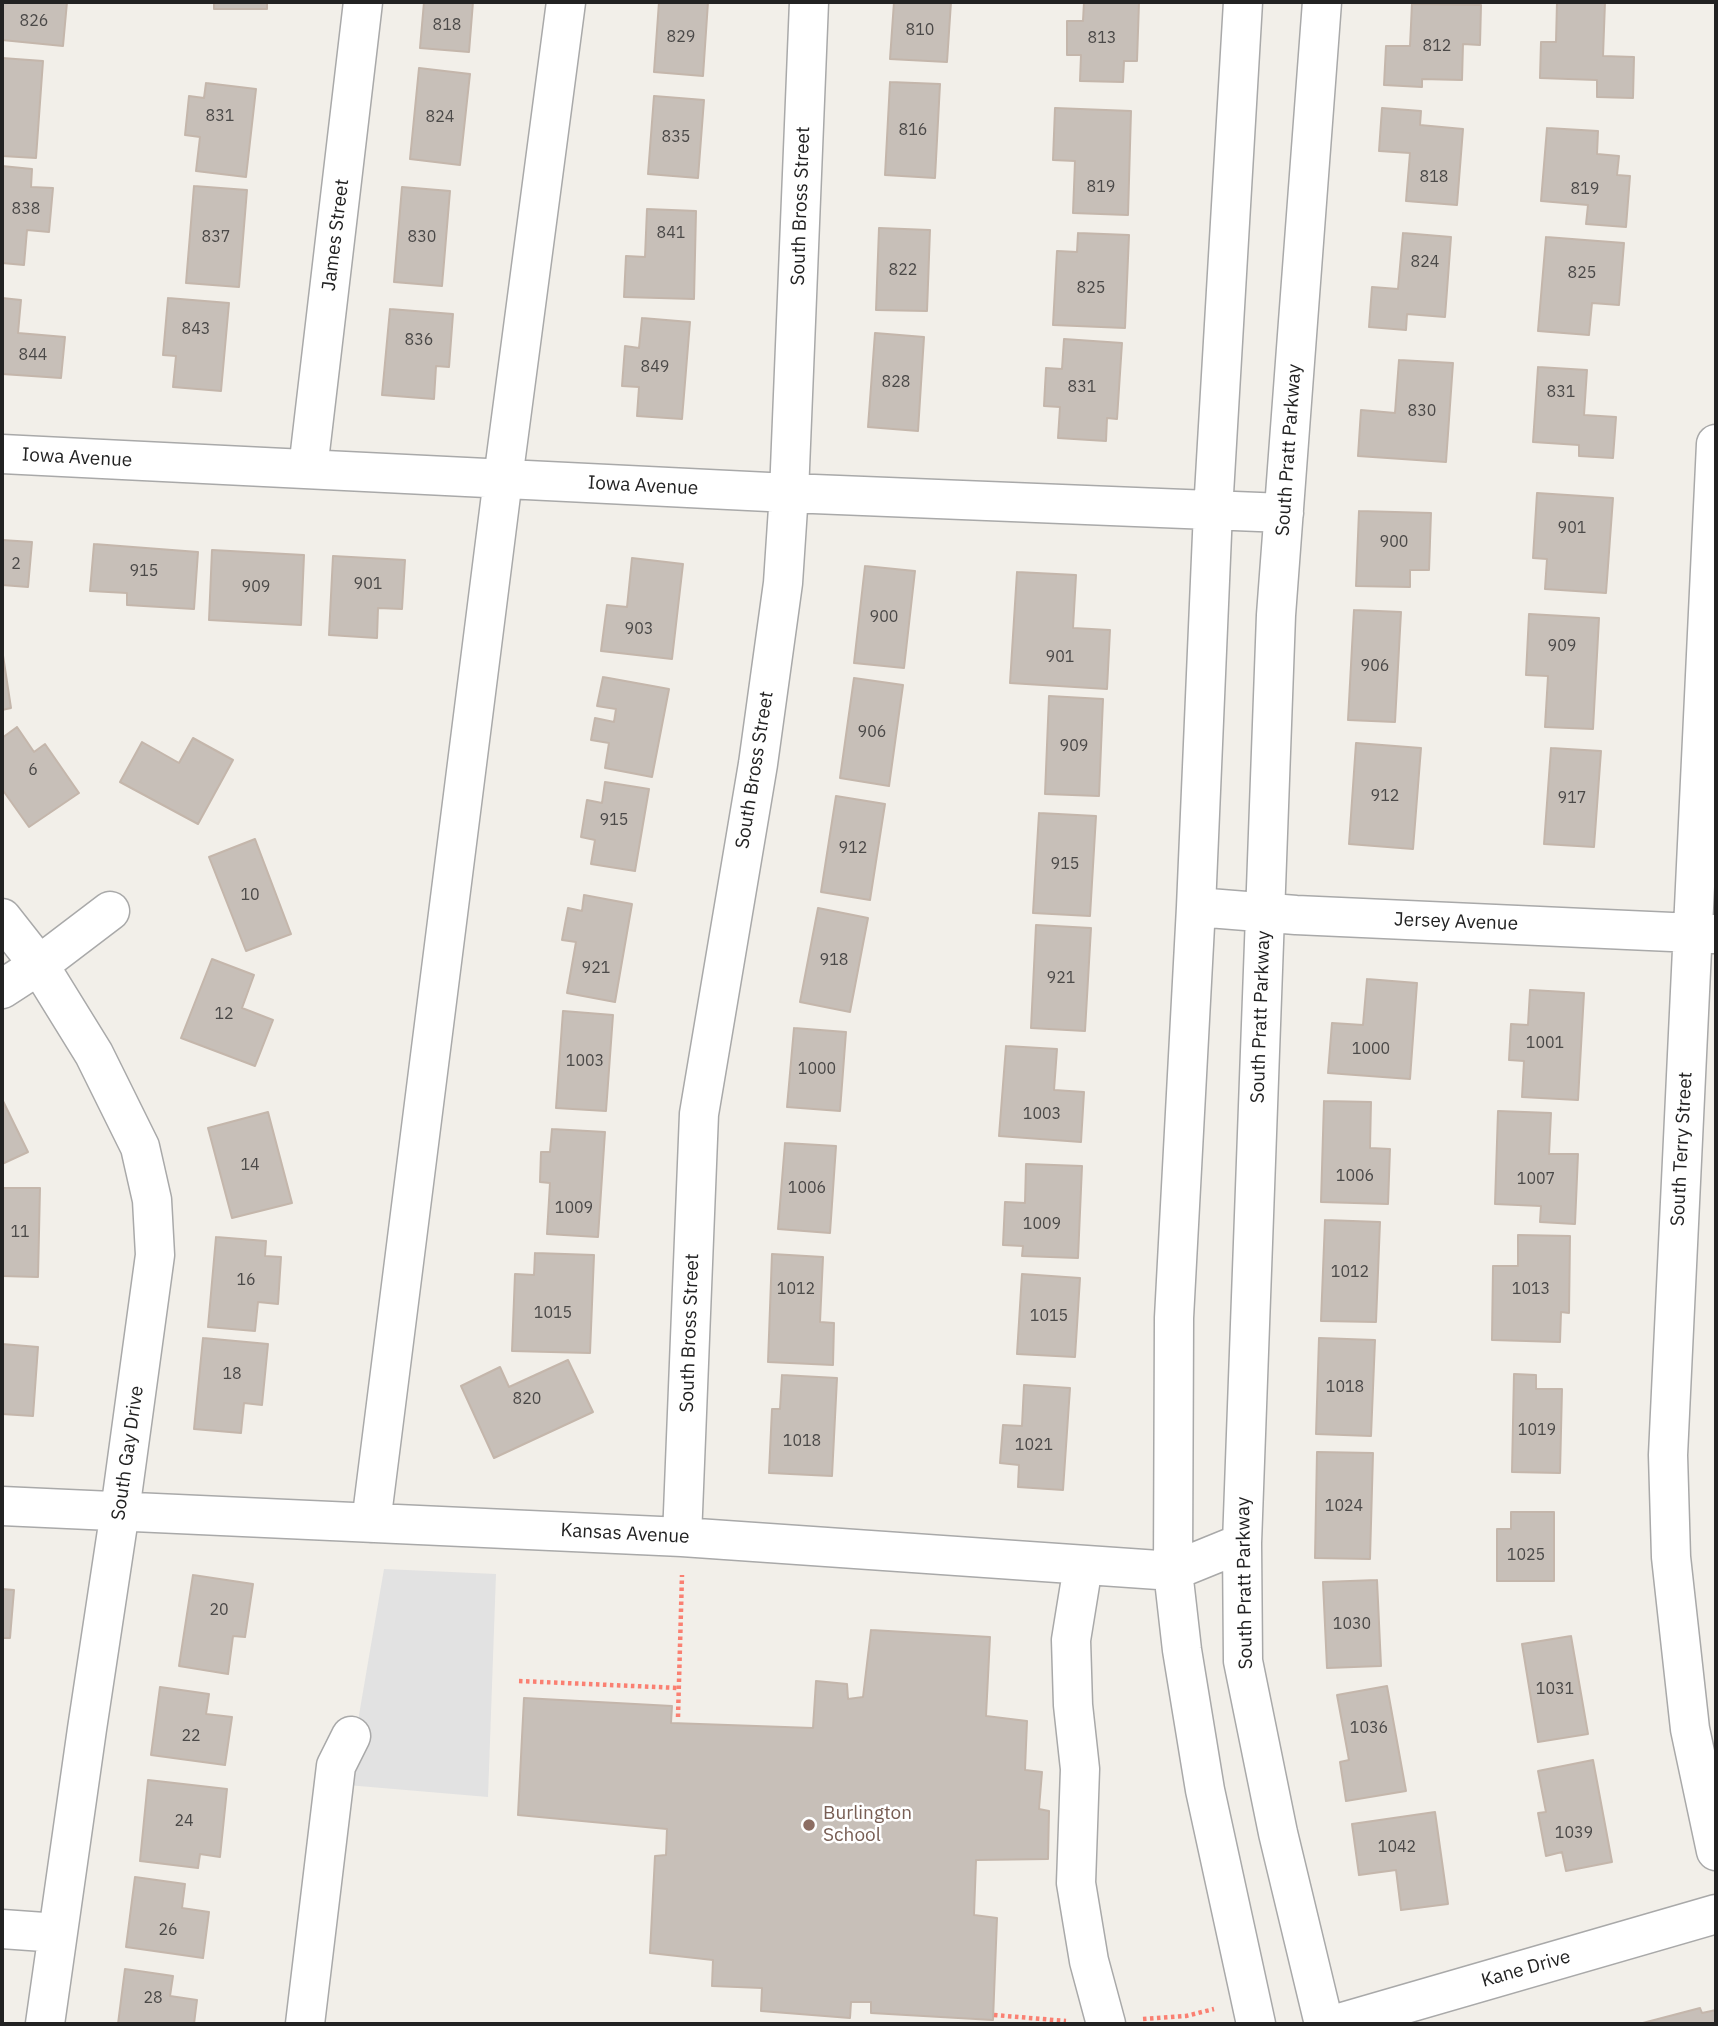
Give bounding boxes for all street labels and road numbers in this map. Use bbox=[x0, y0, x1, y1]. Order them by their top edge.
street label: South Bross Street bbox=[787, 126, 815, 286]
street label: James Street bbox=[318, 178, 354, 292]
street label: South Pratt Parkway bbox=[1272, 363, 1306, 537]
street label: Iowa Avenue bbox=[21, 444, 133, 472]
street label: Iowa Avenue bbox=[587, 472, 699, 500]
street label: South Bross Street bbox=[731, 690, 779, 850]
street label: Jersey Avenue bbox=[1394, 908, 1518, 936]
street label: South Pratt Parkway bbox=[1247, 930, 1275, 1104]
street label: South Terry Street bbox=[1667, 1071, 1697, 1227]
street label: South Bross Street bbox=[676, 1253, 704, 1413]
street label: South Gay Drive bbox=[107, 1384, 149, 1522]
street label: South Pratt Parkway bbox=[1232, 1496, 1258, 1670]
street label: Kansas Avenue bbox=[560, 1519, 690, 1549]
street label: Kane Drive bbox=[1479, 1945, 1573, 1993]

